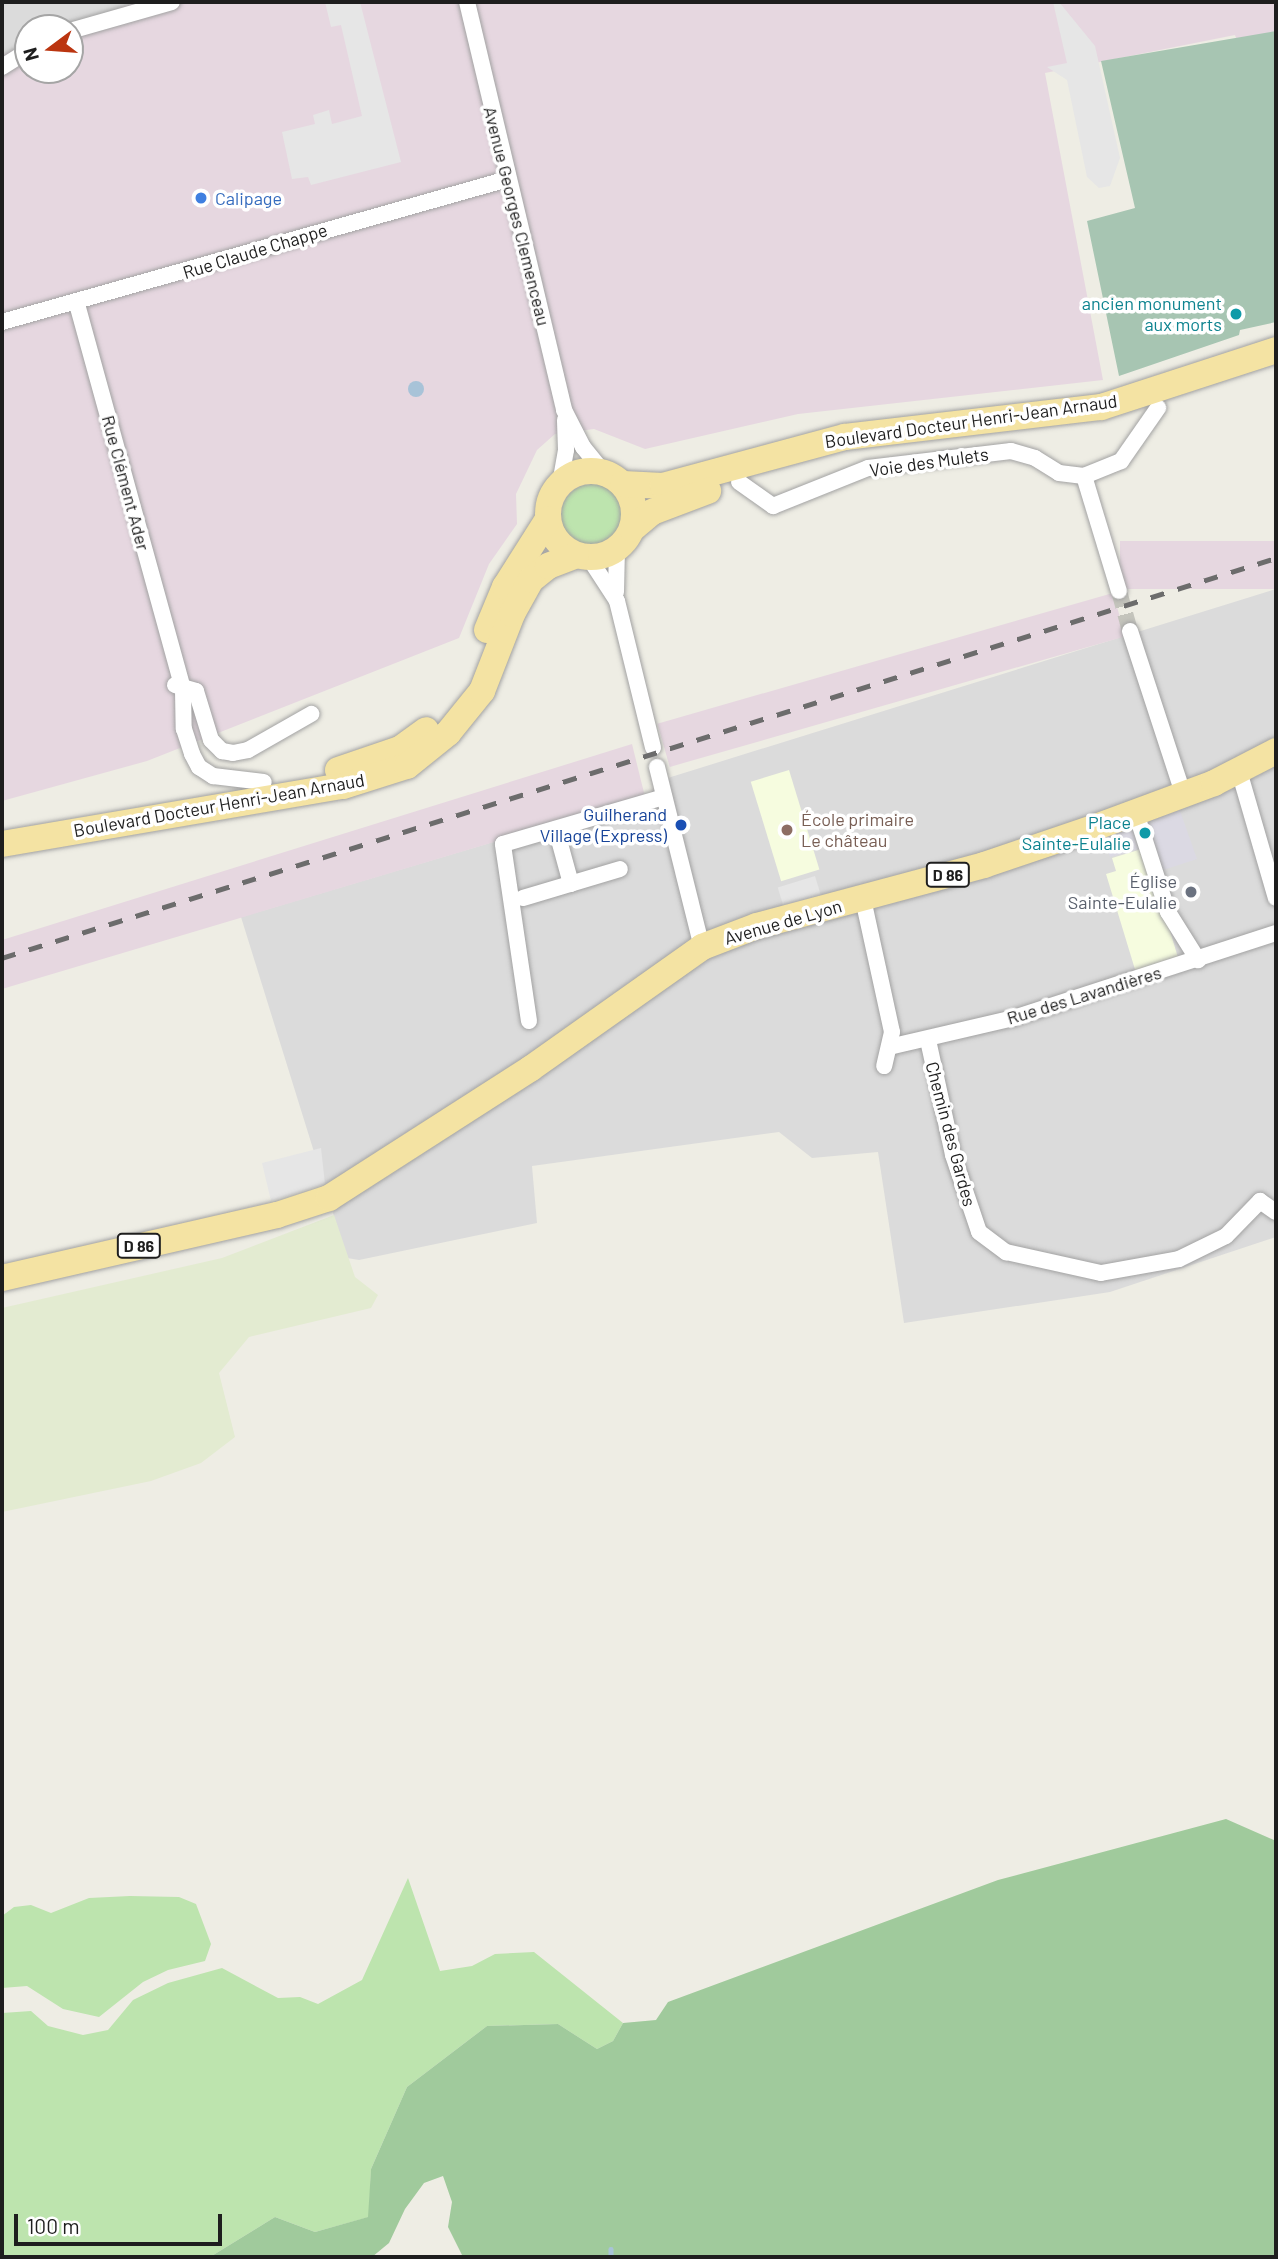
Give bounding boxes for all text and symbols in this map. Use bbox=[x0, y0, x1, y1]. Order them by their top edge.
north arrow bbox=[14, 14, 84, 84]
text: N bbox=[17, 45, 43, 64]
street label: Avenue Georges Clemenceau bbox=[479, 104, 555, 328]
place label: Calipage bbox=[215, 187, 282, 209]
marker: Calipage bbox=[193, 190, 209, 206]
street label: Rue Claude Chappe bbox=[180, 219, 330, 283]
place label: ancien monument aux morts bbox=[1082, 293, 1222, 336]
marker: ancien monument aux morts bbox=[1228, 306, 1244, 322]
street label: Boulevard Docteur Henri-Jean Arnaud bbox=[823, 390, 1119, 452]
street label: Rue Clément Ader bbox=[98, 413, 154, 553]
street label: Voie des Mulets bbox=[868, 443, 990, 481]
street label: Boulevard Docteur Henri-Jean Arnaud bbox=[72, 769, 366, 841]
place label: Guilherand Village (Express) bbox=[540, 804, 667, 846]
place label: École primaire Le château bbox=[801, 809, 914, 852]
place label: Place Sainte-Eulalie bbox=[1022, 812, 1131, 854]
marker: Guilherand Village (Express) bbox=[673, 817, 689, 833]
marker: École primaire Le château bbox=[779, 822, 795, 838]
marker: Place Sainte-Eulalie bbox=[1137, 825, 1153, 841]
road number: D 86 bbox=[925, 862, 971, 888]
place label: Église Sainte-Eulalie bbox=[1068, 871, 1177, 914]
marker: Église Sainte-Eulalie bbox=[1183, 884, 1199, 900]
street label: Avenue de Lyon bbox=[722, 895, 844, 949]
street label: Rue des Lavandières bbox=[1004, 961, 1164, 1029]
street label: Chemin des Gardes bbox=[921, 1059, 981, 1209]
road number: D 86 bbox=[116, 1234, 162, 1258]
scale bar bbox=[18, 2200, 226, 2244]
text: 100 m bbox=[27, 2213, 80, 2238]

